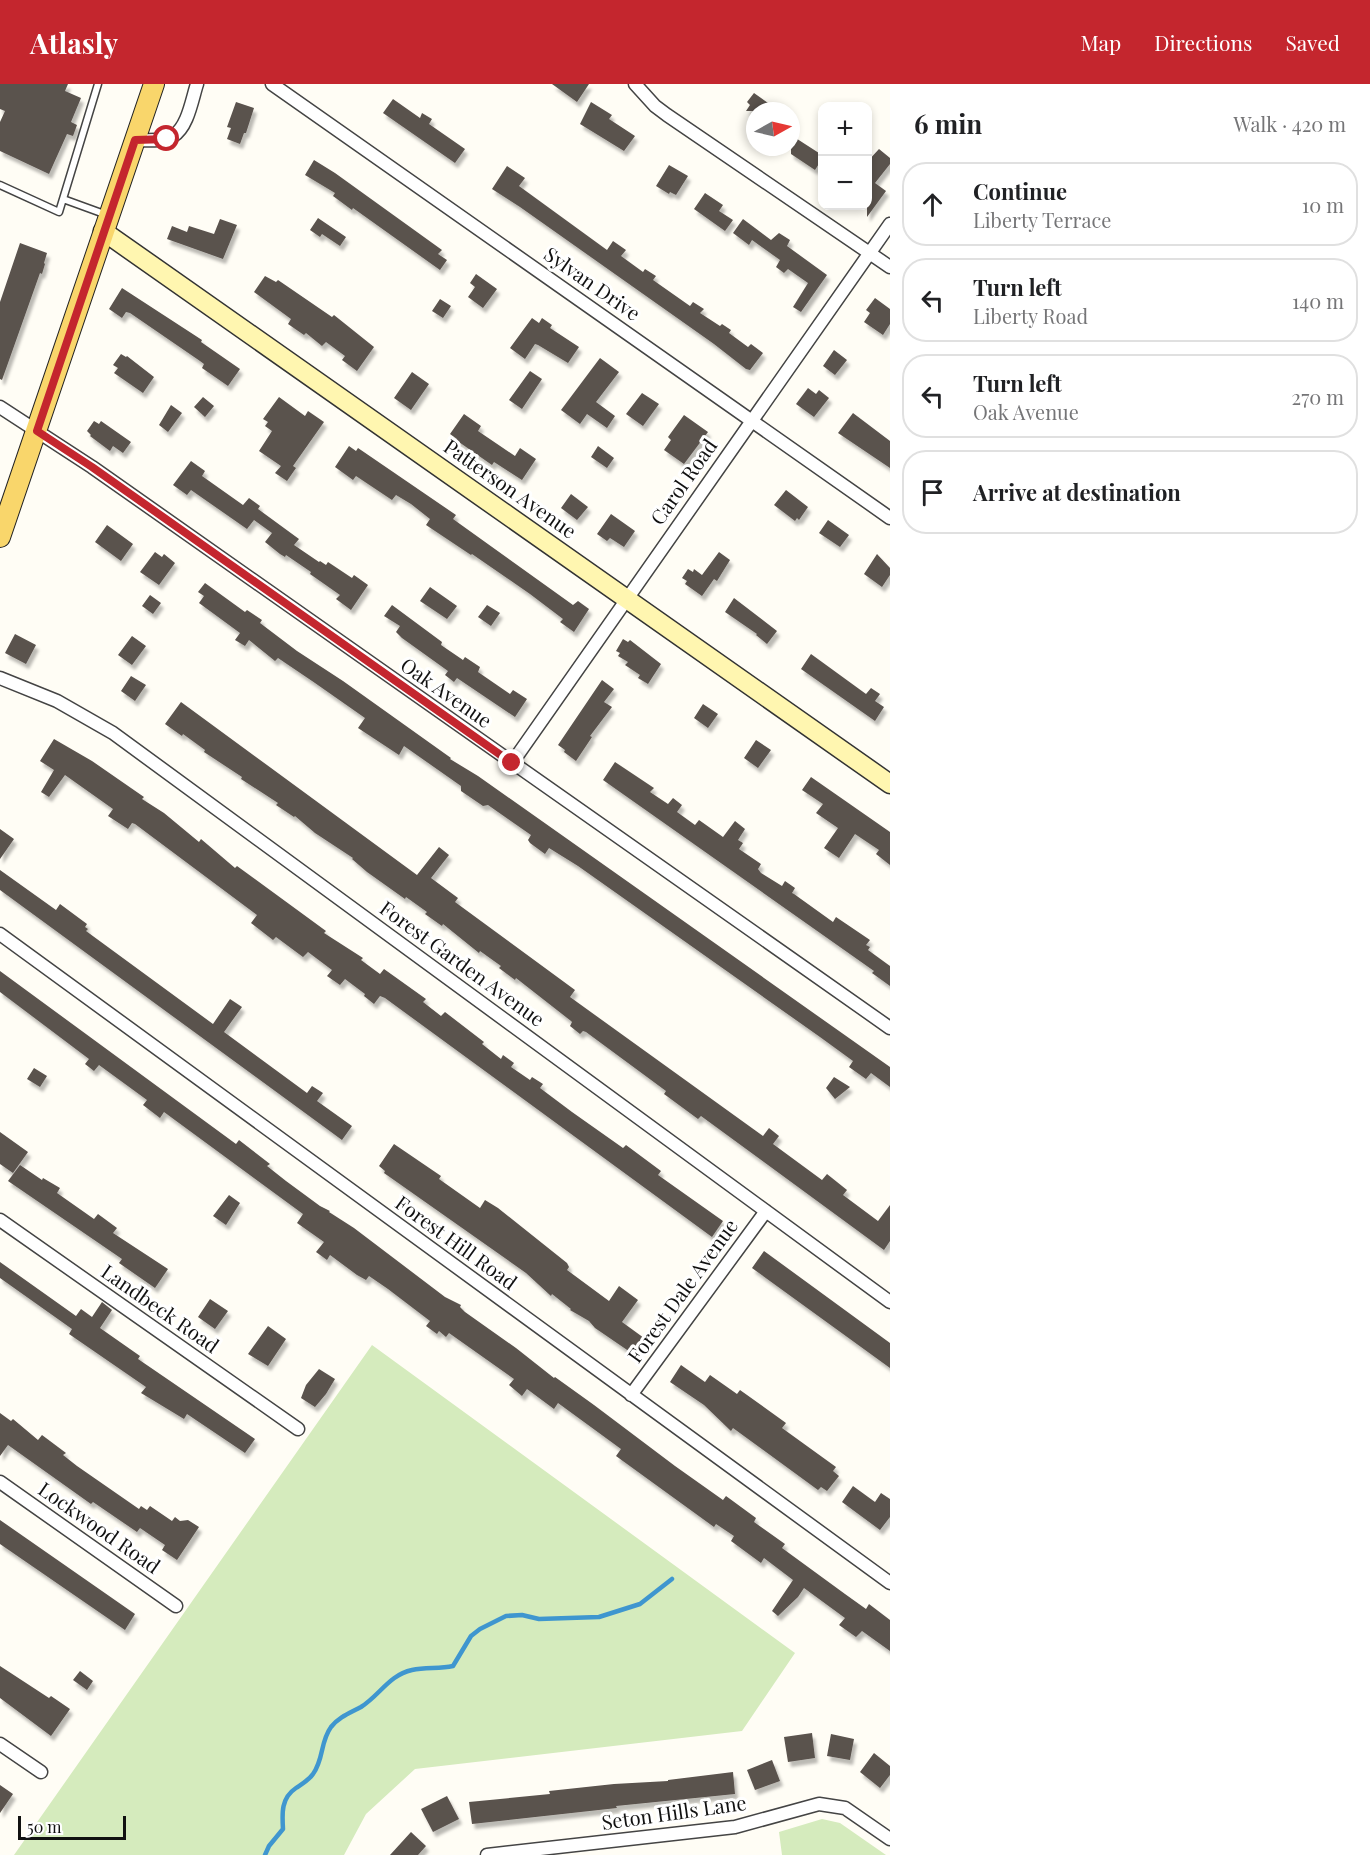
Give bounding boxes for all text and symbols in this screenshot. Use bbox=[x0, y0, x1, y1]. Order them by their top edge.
text: Atlasly bbox=[30, 24, 118, 61]
text: Map bbox=[1080, 28, 1121, 56]
text: Directions bbox=[1154, 28, 1252, 56]
text: Saved bbox=[1285, 28, 1340, 56]
north arrow bbox=[746, 102, 800, 156]
map controls bbox=[818, 102, 872, 210]
button: + bbox=[818, 102, 872, 156]
text: 6 min bbox=[914, 106, 982, 141]
text: Walk · 420 m bbox=[1233, 110, 1346, 137]
route start bbox=[153, 125, 179, 151]
button: − bbox=[818, 156, 872, 210]
text: Continue bbox=[973, 176, 1067, 206]
icon: ahead bbox=[916, 188, 949, 221]
text: 10 m bbox=[1302, 191, 1344, 218]
text: Liberty Terrace bbox=[973, 206, 1111, 233]
street label: Sylvan Drive bbox=[539, 240, 646, 326]
text: Turn left bbox=[973, 272, 1062, 302]
icon: left bbox=[916, 284, 949, 317]
text: 140 m bbox=[1292, 287, 1344, 314]
text: Liberty Road bbox=[973, 302, 1088, 329]
text: Turn left bbox=[973, 368, 1062, 398]
icon: left bbox=[916, 380, 949, 413]
text: 270 m bbox=[1292, 383, 1344, 410]
text: Oak Avenue bbox=[973, 398, 1079, 425]
street label: Patterson Avenue bbox=[439, 432, 583, 544]
street label: Carol Road bbox=[643, 432, 722, 530]
icon: arrive bbox=[916, 476, 949, 509]
text: Arrive at destination bbox=[973, 477, 1181, 507]
street label: Oak Avenue bbox=[396, 650, 498, 733]
route end bbox=[498, 749, 524, 775]
street label: Forest Garden Avenue bbox=[375, 894, 551, 1032]
street label: Forest Hill Road bbox=[391, 1189, 523, 1295]
street label: Forest Dale Avenue bbox=[620, 1213, 743, 1367]
street label: Landbeck Road bbox=[97, 1257, 225, 1359]
street label: Lockwood Road bbox=[34, 1475, 166, 1579]
street label: Seton Hills Lane bbox=[600, 1788, 748, 1835]
scale bar bbox=[18, 1813, 126, 1840]
text: 50 m bbox=[27, 1816, 61, 1837]

